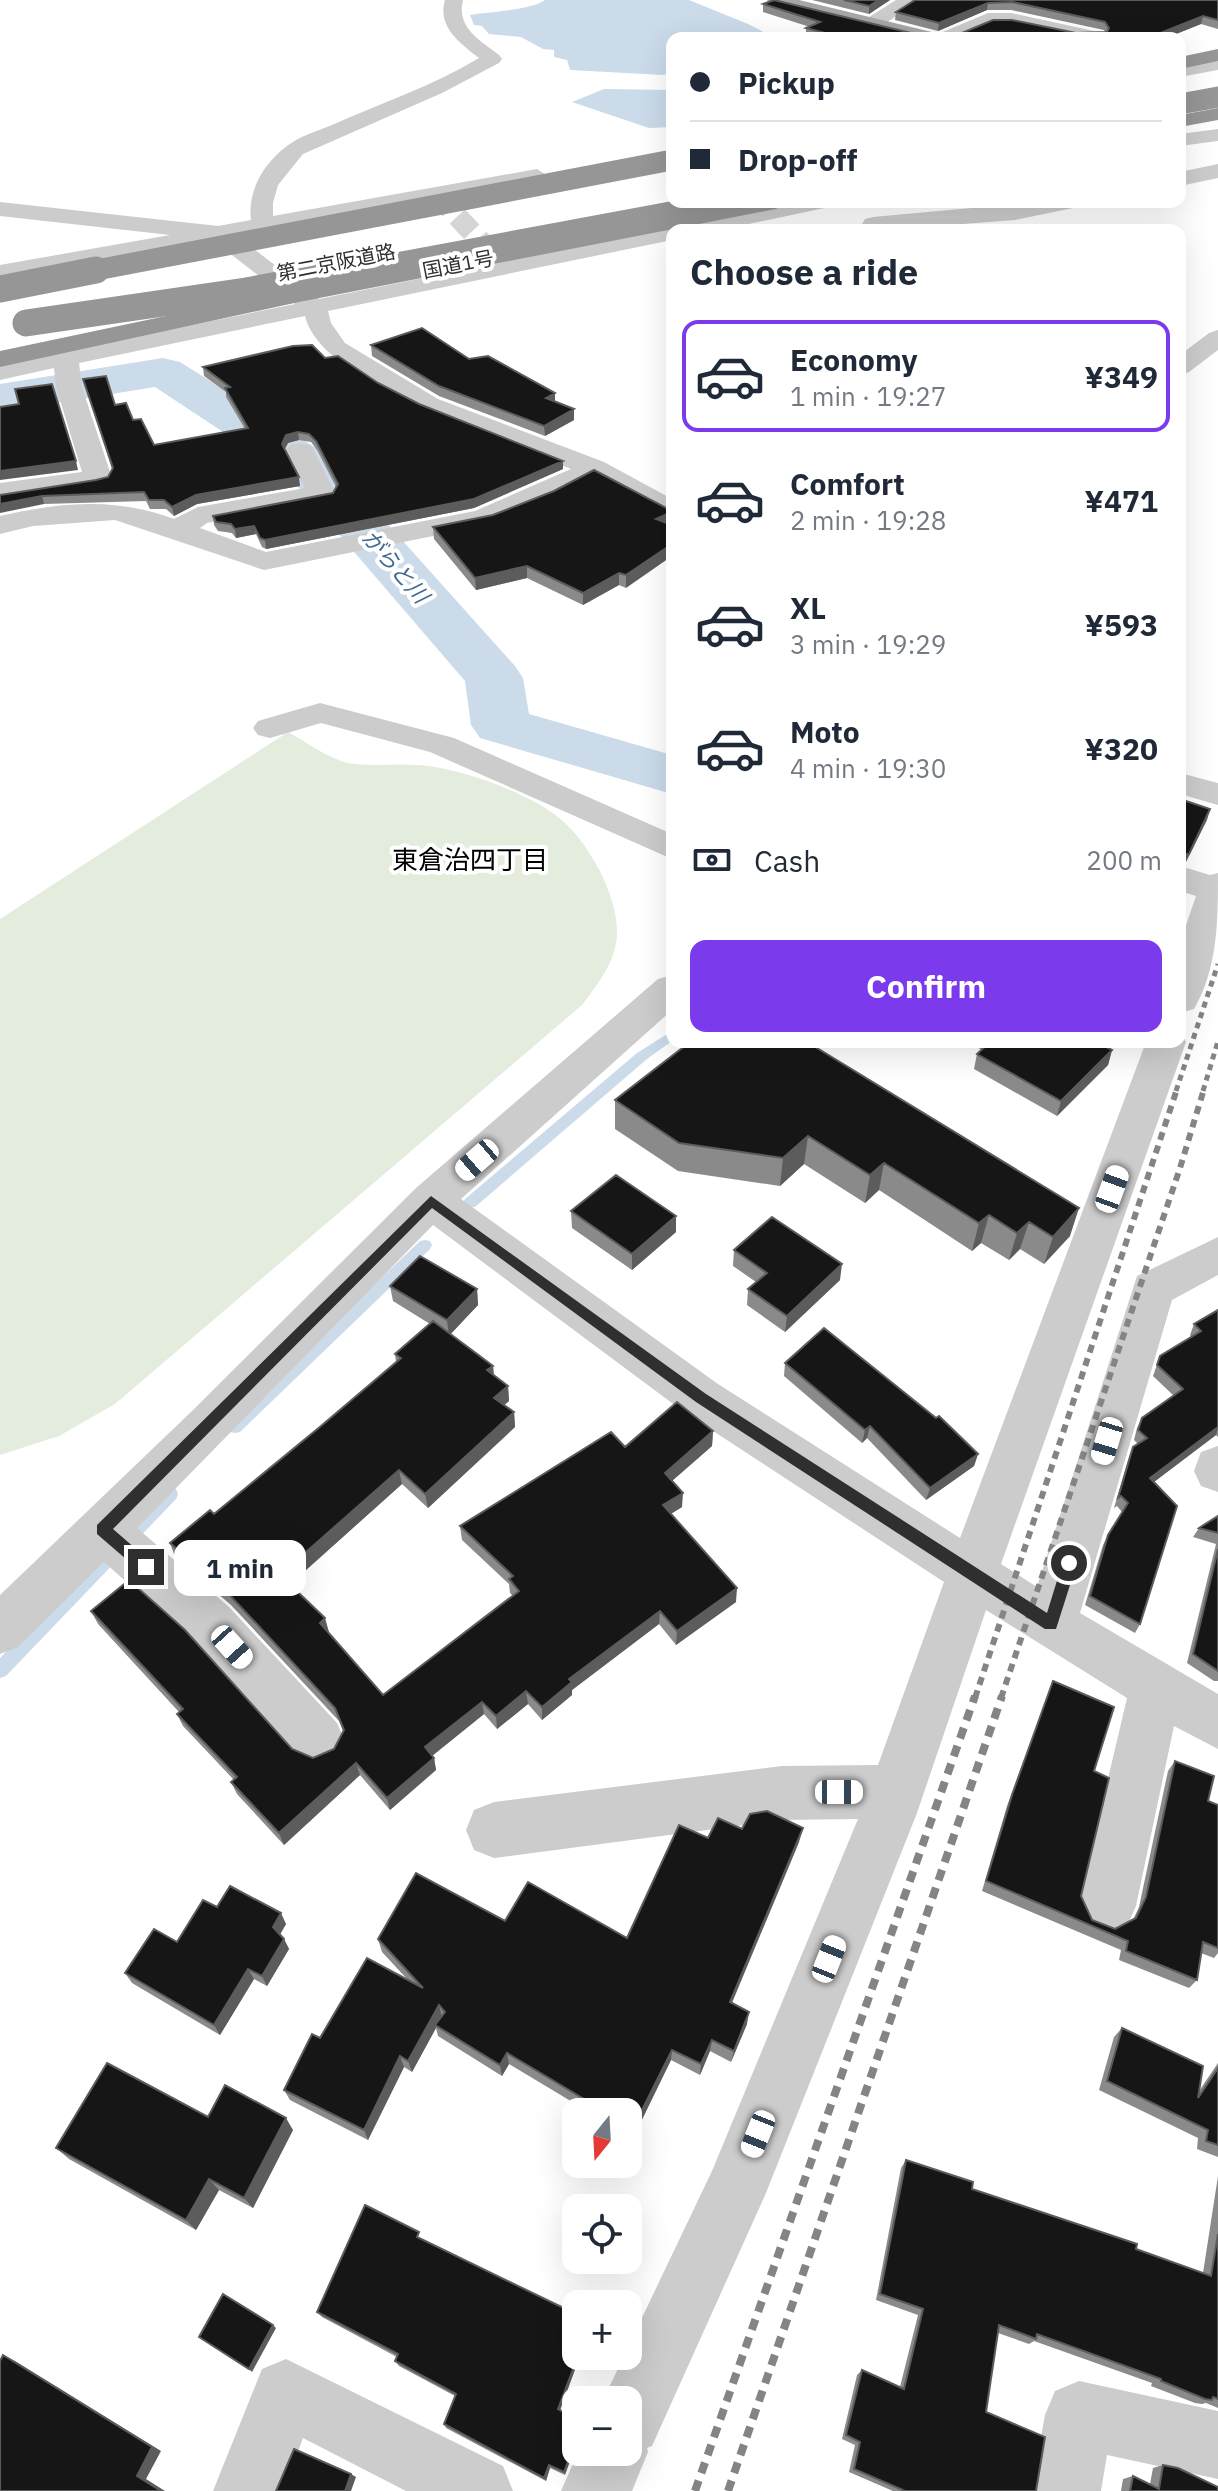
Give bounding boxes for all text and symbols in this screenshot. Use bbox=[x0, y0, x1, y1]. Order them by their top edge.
text: Pickup bbox=[738, 63, 835, 102]
text: Drop-off bbox=[738, 140, 857, 179]
street label: 第二京阪道路 bbox=[275, 237, 397, 287]
street label: 国道1号 bbox=[420, 244, 496, 284]
text: Choose a ride bbox=[690, 248, 918, 295]
icon: car bbox=[694, 340, 766, 412]
text: Economy bbox=[790, 340, 918, 379]
text: ¥349 bbox=[1085, 357, 1158, 396]
text: 1 min · 19:27 bbox=[790, 379, 946, 413]
icon: car bbox=[694, 464, 766, 536]
text: Comfort bbox=[790, 464, 905, 503]
text: ¥471 bbox=[1085, 481, 1158, 520]
text: 2 min · 19:28 bbox=[790, 503, 946, 537]
water label: がらと川 bbox=[356, 523, 437, 610]
icon: car bbox=[694, 588, 766, 660]
text: XL bbox=[790, 588, 826, 627]
text: ¥593 bbox=[1085, 605, 1158, 644]
text: 3 min · 19:29 bbox=[790, 627, 946, 661]
icon: car bbox=[694, 712, 766, 784]
text: Moto bbox=[790, 712, 860, 751]
text: ¥320 bbox=[1085, 729, 1158, 768]
text: 4 min · 19:30 bbox=[790, 751, 946, 785]
icon: cash bbox=[690, 838, 734, 882]
text: Cash bbox=[754, 841, 820, 880]
district label: 東倉治四丁目 bbox=[392, 842, 548, 876]
text: 200 m bbox=[1086, 843, 1162, 877]
button: Confirm bbox=[690, 940, 1162, 1032]
car bbox=[451, 1135, 503, 1185]
car bbox=[1093, 1162, 1131, 1216]
car bbox=[1089, 1415, 1125, 1467]
callout: 1 min bbox=[174, 1539, 306, 1595]
route start bbox=[1051, 1545, 1087, 1581]
route end bbox=[128, 1549, 164, 1585]
text: 1 min bbox=[206, 1551, 274, 1585]
car bbox=[207, 1621, 257, 1673]
car bbox=[815, 1780, 863, 1804]
car bbox=[809, 1932, 849, 1986]
north arrow bbox=[562, 2098, 642, 2178]
map controls bbox=[562, 2098, 642, 2466]
car bbox=[738, 2107, 778, 2161]
button: locate bbox=[562, 2194, 642, 2274]
button: + bbox=[562, 2290, 642, 2370]
button: − bbox=[562, 2386, 642, 2466]

